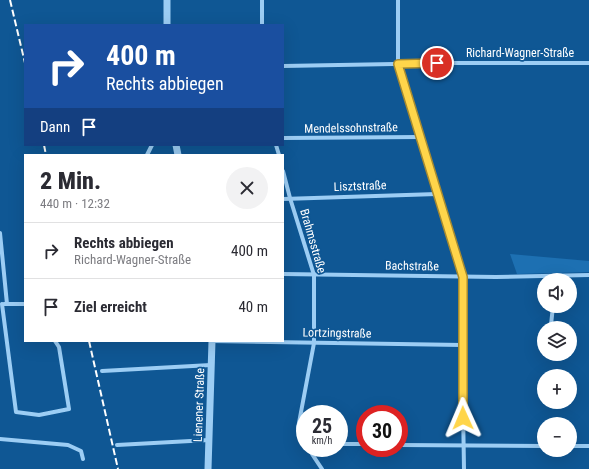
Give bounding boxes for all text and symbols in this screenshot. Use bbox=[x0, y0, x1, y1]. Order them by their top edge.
text: 400 m bbox=[106, 39, 176, 72]
icon: right bbox=[40, 40, 92, 92]
pin bbox=[420, 46, 454, 80]
street label: Richard-Wagner-Straße bbox=[466, 46, 574, 60]
icon: arrive bbox=[426, 52, 448, 74]
text: Rechts abbiegen bbox=[106, 73, 224, 94]
icon: arrive bbox=[78, 116, 100, 138]
text: Dann bbox=[40, 118, 70, 136]
street label: Mendelssohnstraße bbox=[304, 120, 398, 136]
text: 2 Min. bbox=[40, 167, 101, 195]
button: close bbox=[226, 167, 268, 209]
street label: Lisztstraße bbox=[333, 178, 387, 194]
text: 440 m · 12:32 bbox=[40, 196, 110, 211]
street label: Brahmsstraße bbox=[297, 207, 329, 275]
text: Rechts abbiegen bbox=[74, 234, 174, 252]
icon: right bbox=[40, 240, 62, 262]
text: 400 m bbox=[231, 242, 268, 260]
text: Richard-Wagner-Straße bbox=[74, 252, 191, 267]
street label: Bachstraße bbox=[385, 259, 439, 273]
map controls bbox=[537, 273, 577, 457]
button: sound bbox=[537, 273, 577, 313]
icon: arrive bbox=[40, 296, 62, 318]
text: Ziel erreicht bbox=[74, 298, 147, 316]
text: 40 m bbox=[238, 298, 268, 316]
button: layers bbox=[537, 321, 577, 361]
street label: Lortzingstraße bbox=[302, 325, 372, 341]
street label: Lienener Straße bbox=[191, 367, 207, 442]
button: + bbox=[537, 369, 577, 409]
position arrow bbox=[442, 397, 484, 439]
speed limit sign: 30 bbox=[356, 405, 408, 457]
text: 25 bbox=[312, 414, 332, 438]
button: − bbox=[537, 417, 577, 457]
text: km/h bbox=[312, 435, 332, 446]

